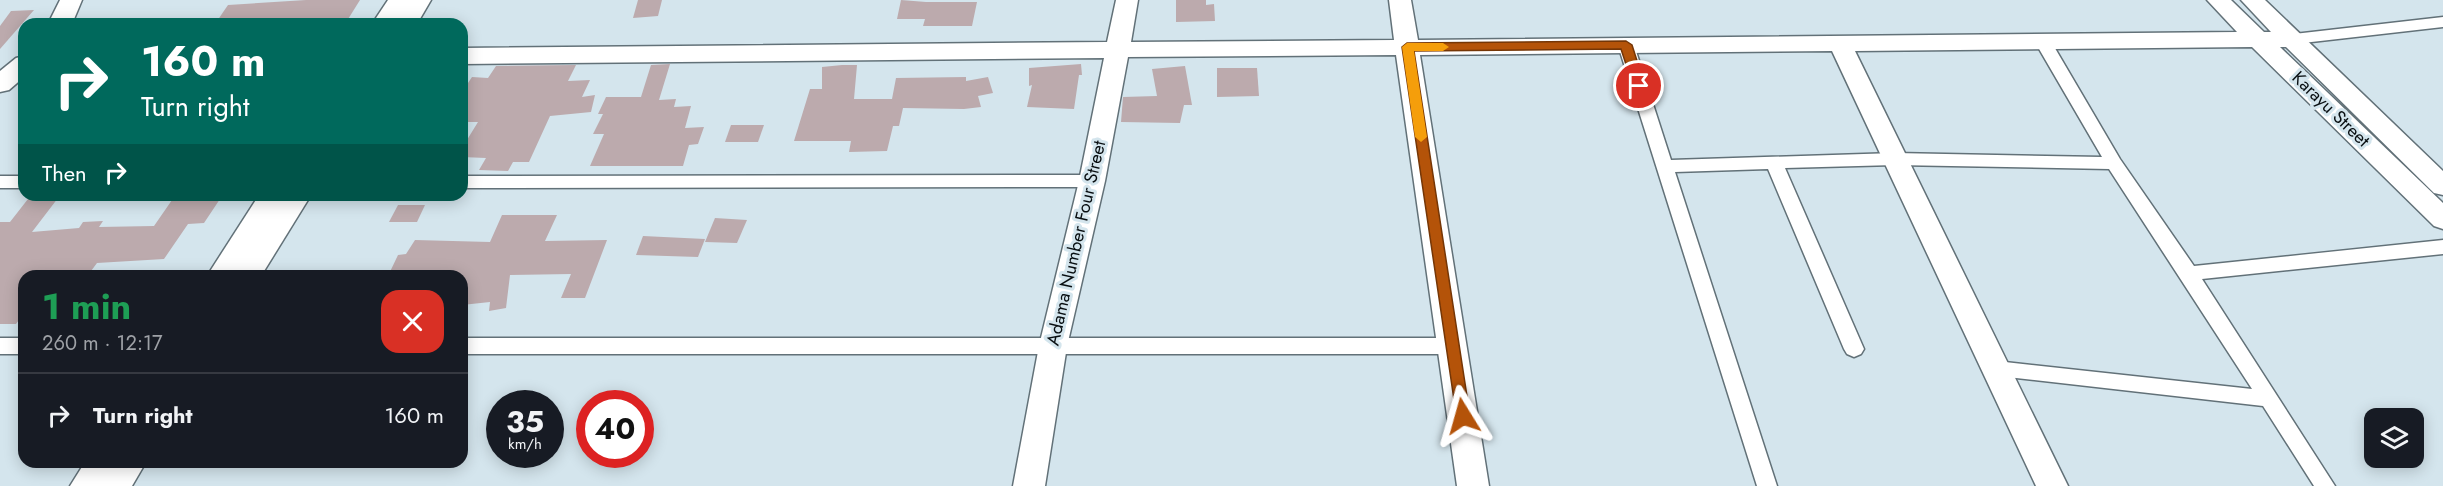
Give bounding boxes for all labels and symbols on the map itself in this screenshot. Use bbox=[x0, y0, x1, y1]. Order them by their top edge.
pin bbox=[1613, 60, 1664, 111]
street label: Karayu Street bbox=[2286, 65, 2376, 153]
street label: Adama Number Four Street bbox=[1040, 137, 1112, 348]
position arrow bbox=[1431, 384, 1495, 448]
speed limit sign: 40 bbox=[576, 390, 654, 468]

